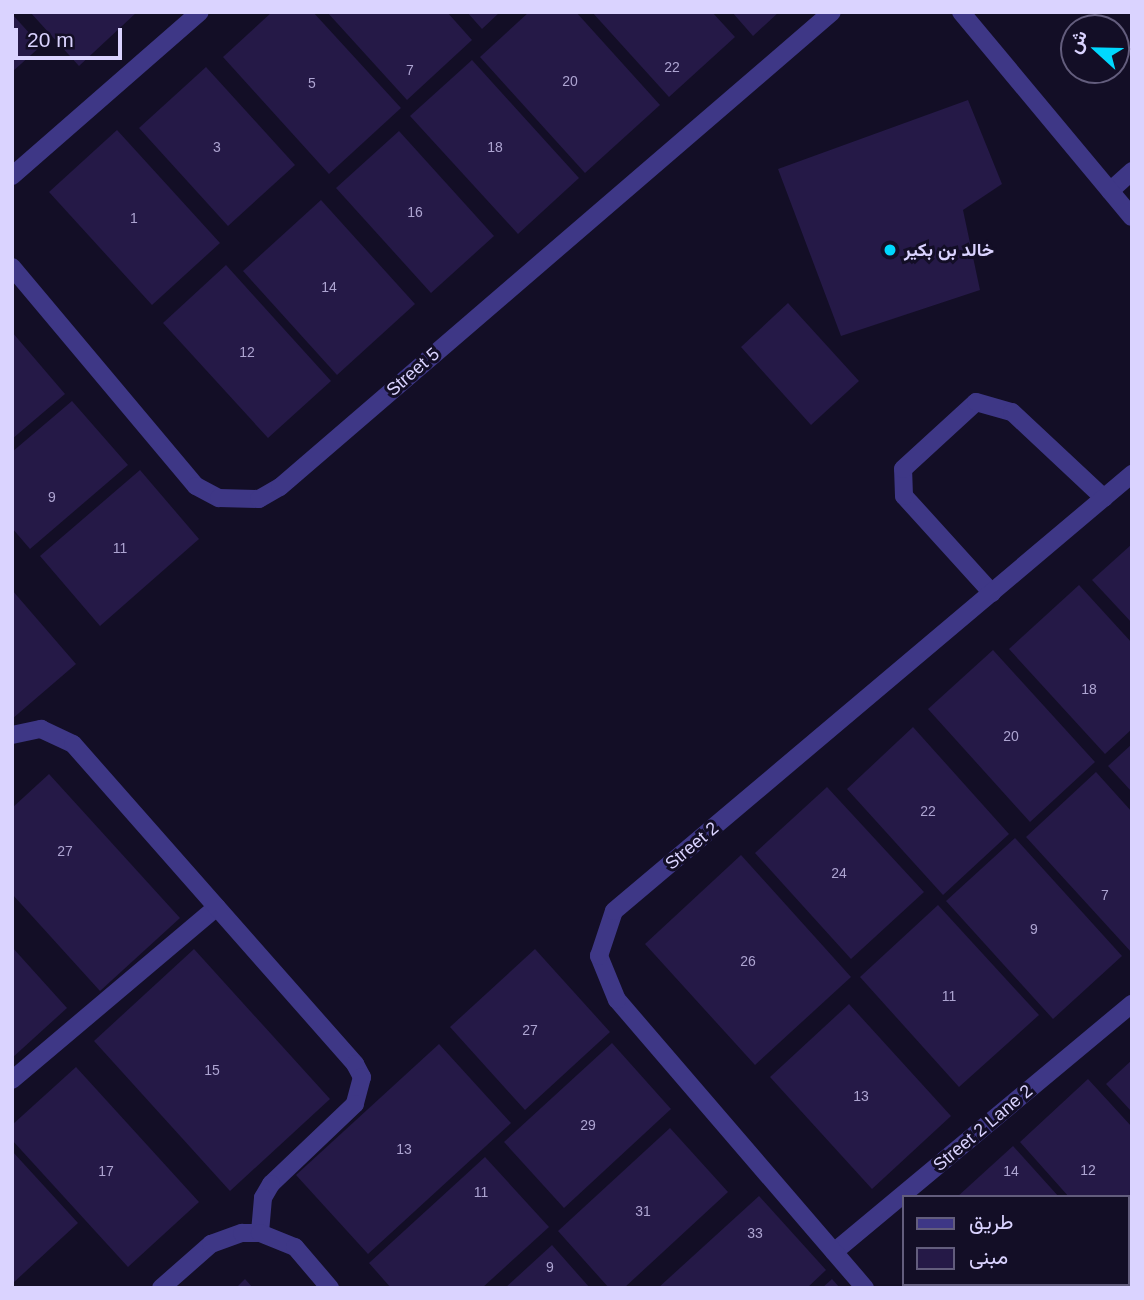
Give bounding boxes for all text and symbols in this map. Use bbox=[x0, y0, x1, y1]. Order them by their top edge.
scale bar bbox=[18, 14, 126, 58]
north arrow bbox=[1060, 14, 1130, 84]
text: ش bbox=[1063, 27, 1091, 56]
text: 20 m bbox=[27, 28, 74, 51]
house number: 22 bbox=[664, 59, 680, 75]
house number: 7 bbox=[406, 62, 414, 78]
house number: 20 bbox=[562, 73, 578, 89]
house number: 5 bbox=[308, 75, 316, 91]
house number: 3 bbox=[213, 139, 221, 155]
house number: 18 bbox=[487, 139, 503, 155]
house number: 16 bbox=[407, 204, 423, 220]
house number: 1 bbox=[130, 210, 138, 226]
place label: خالد بن بكير bbox=[904, 239, 994, 261]
marker: خالد بن بكير bbox=[882, 242, 898, 258]
house number: 14 bbox=[321, 279, 337, 295]
street label: Street 5 bbox=[382, 343, 444, 401]
house number: 12 bbox=[239, 344, 255, 360]
house number: 9 bbox=[48, 489, 56, 505]
house number: 11 bbox=[113, 540, 127, 556]
house number: 18 bbox=[1081, 681, 1097, 697]
house number: 20 bbox=[1003, 728, 1019, 744]
house number: 22 bbox=[920, 803, 936, 819]
street label: Street 2 bbox=[661, 817, 723, 875]
house number: 27 bbox=[57, 843, 73, 859]
house number: 24 bbox=[831, 865, 847, 881]
house number: 7 bbox=[1101, 887, 1109, 903]
house number: 9 bbox=[1030, 921, 1038, 937]
house number: 26 bbox=[740, 953, 756, 969]
house number: 11 bbox=[942, 988, 956, 1004]
house number: 27 bbox=[522, 1022, 538, 1038]
house number: 15 bbox=[204, 1062, 220, 1078]
street label: Street 2 Lane 2 bbox=[929, 1080, 1037, 1176]
house number: 13 bbox=[853, 1088, 869, 1104]
house number: 29 bbox=[580, 1117, 596, 1133]
house number: 13 bbox=[396, 1141, 412, 1157]
house number: 12 bbox=[1080, 1162, 1096, 1178]
house number: 17 bbox=[98, 1163, 114, 1179]
house number: 14 bbox=[1003, 1163, 1019, 1179]
house number: 11 bbox=[474, 1184, 488, 1200]
legend bbox=[902, 1195, 1130, 1286]
house number: 31 bbox=[635, 1203, 651, 1219]
text: طريق bbox=[969, 1210, 1014, 1233]
house number: 33 bbox=[747, 1225, 763, 1241]
text: مبنى bbox=[969, 1245, 1008, 1268]
house number: 9 bbox=[546, 1259, 554, 1275]

